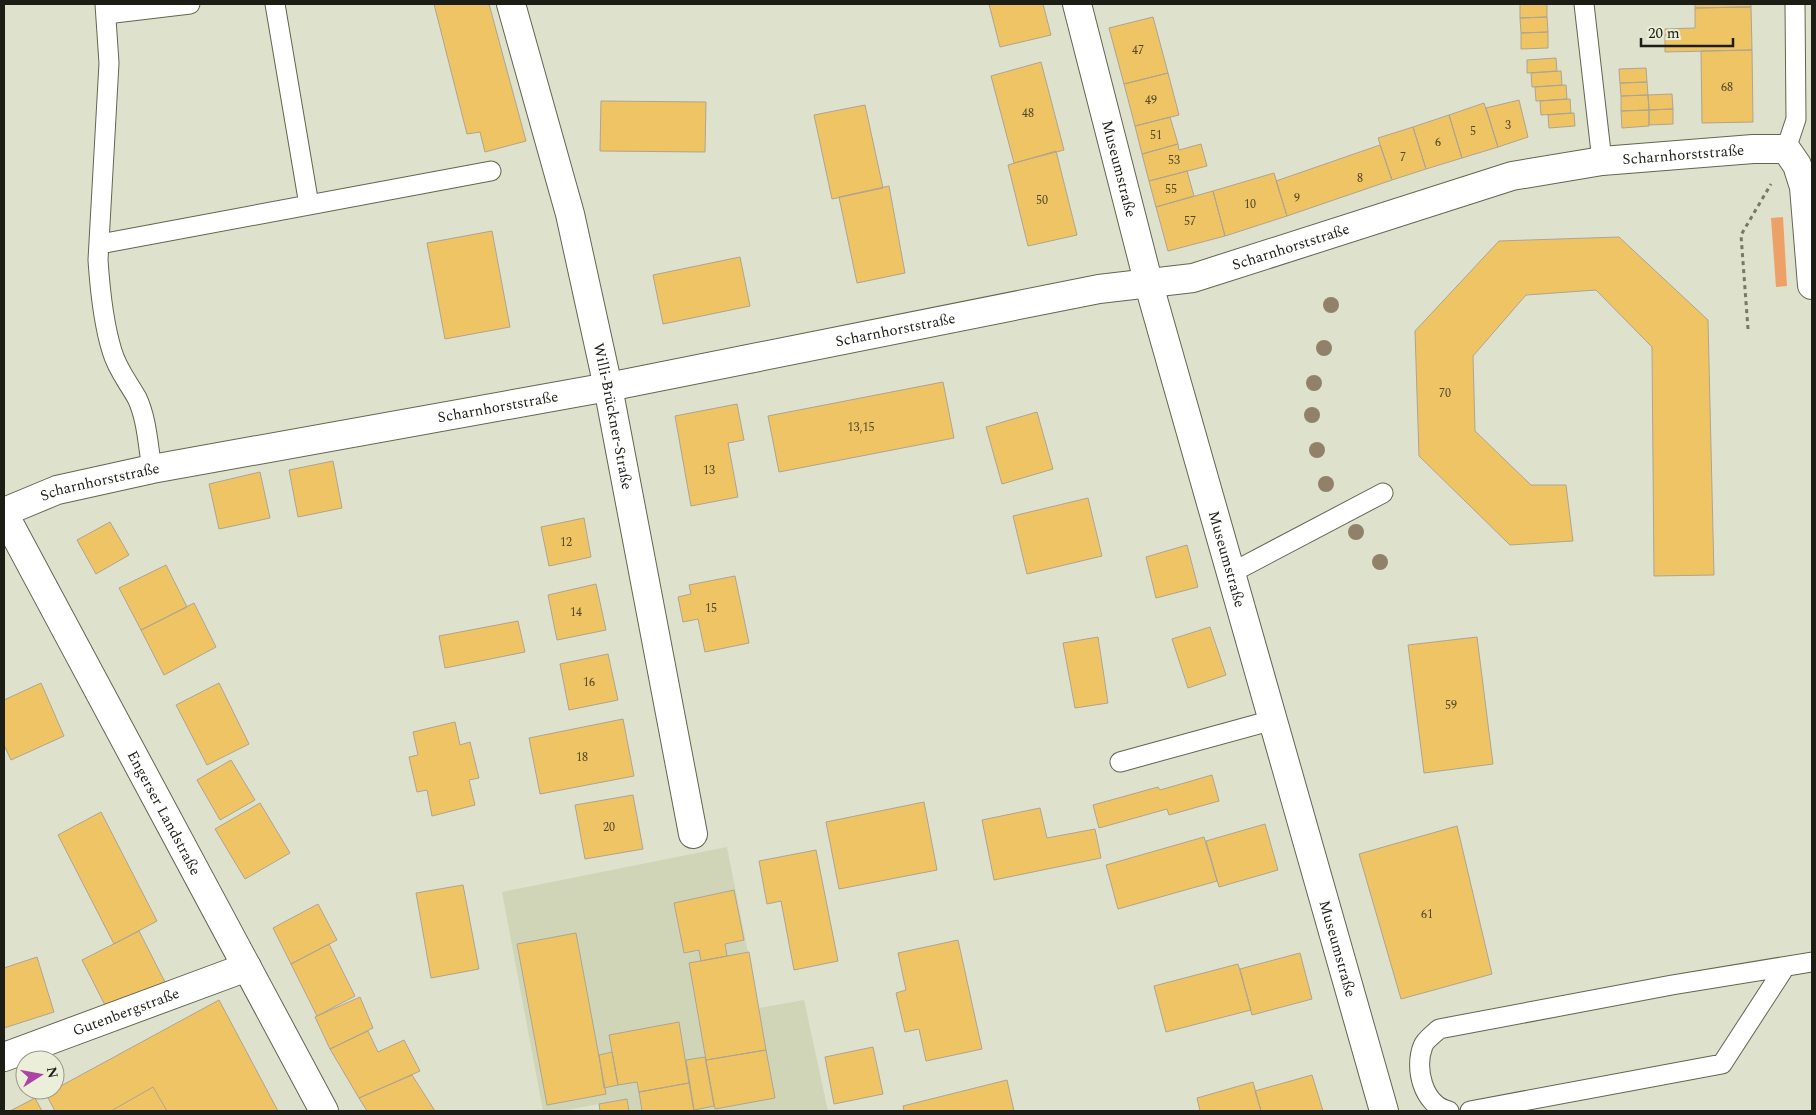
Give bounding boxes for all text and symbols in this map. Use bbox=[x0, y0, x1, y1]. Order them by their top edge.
scale bar bbox=[1641, 15, 1734, 47]
text: 20 m bbox=[1648, 22, 1680, 45]
house number: 47 bbox=[1132, 41, 1144, 60]
house number: 68 bbox=[1721, 78, 1733, 97]
house number: 49 bbox=[1145, 91, 1157, 110]
house number: 48 bbox=[1022, 104, 1034, 123]
house number: 3 bbox=[1505, 116, 1511, 135]
street label: Museumstraße bbox=[1095, 118, 1142, 220]
house number: 5 bbox=[1470, 122, 1476, 141]
house number: 51 bbox=[1150, 126, 1162, 145]
house number: 6 bbox=[1435, 133, 1441, 152]
street label: Scharnhorststraße bbox=[1621, 139, 1745, 171]
house number: 7 bbox=[1400, 148, 1406, 167]
house number: 53 bbox=[1168, 151, 1180, 170]
house number: 8 bbox=[1357, 169, 1363, 188]
house number: 55 bbox=[1165, 180, 1177, 199]
house number: 9 bbox=[1294, 189, 1300, 208]
house number: 50 bbox=[1036, 191, 1048, 210]
house number: 10 bbox=[1244, 195, 1256, 214]
house number: 57 bbox=[1184, 212, 1196, 231]
street label: Scharnhorststraße bbox=[1229, 218, 1353, 277]
street label: Scharnhorststraße bbox=[833, 307, 958, 353]
street label: Willi-Brückner-Straße bbox=[587, 341, 638, 492]
house number: 70 bbox=[1439, 384, 1451, 403]
street label: Scharnhorststraße bbox=[436, 385, 560, 429]
house number: 13,15 bbox=[847, 418, 875, 437]
street label: Scharnhorststraße bbox=[37, 457, 161, 508]
house number: 13 bbox=[703, 461, 715, 480]
street label: Museumstraße bbox=[1202, 508, 1251, 610]
house number: 12 bbox=[560, 533, 572, 552]
house number: 15 bbox=[705, 599, 717, 618]
house number: 14 bbox=[570, 603, 582, 622]
house number: 16 bbox=[583, 673, 595, 692]
house number: 59 bbox=[1445, 696, 1457, 715]
street label: Engerser Landstraße bbox=[121, 746, 207, 880]
house number: 18 bbox=[576, 748, 588, 767]
house number: 20 bbox=[603, 818, 615, 837]
street label: Museumstraße bbox=[1313, 898, 1362, 1000]
house number: 61 bbox=[1421, 905, 1433, 924]
street label: Gutenbergstraße bbox=[69, 982, 183, 1043]
north arrow bbox=[15, 1050, 65, 1100]
text: N bbox=[41, 1065, 64, 1080]

